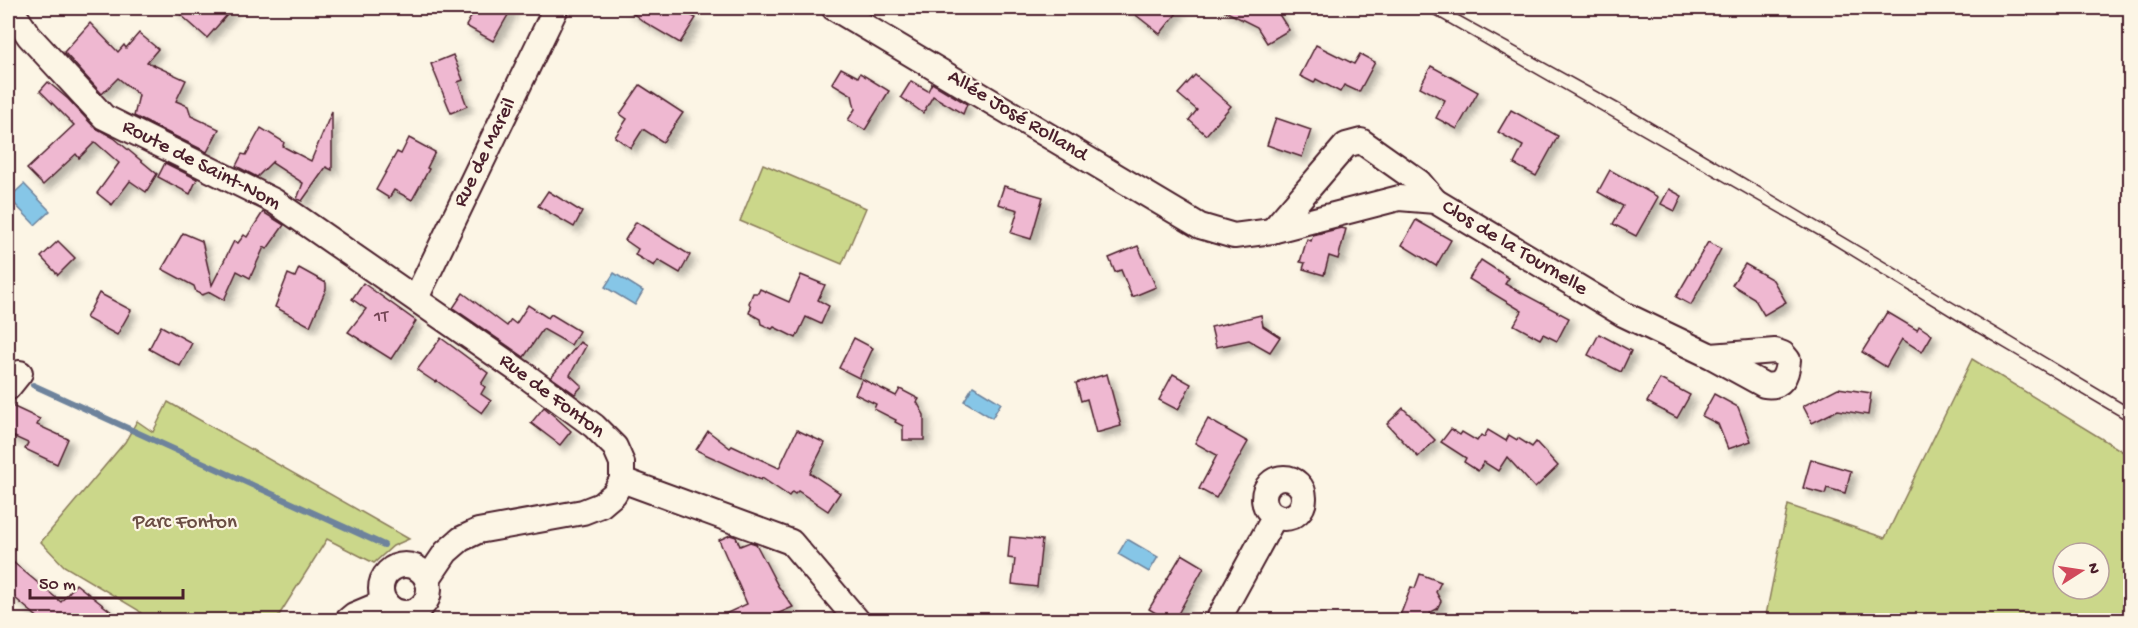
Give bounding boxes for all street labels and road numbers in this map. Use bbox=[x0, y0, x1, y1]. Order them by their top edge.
street label: Allée José Rolland bbox=[942, 65, 1093, 170]
street label: Rue de Mareil bbox=[449, 94, 523, 212]
street label: Route de Saint-Nom bbox=[117, 115, 285, 217]
street label: Clos de la Tournelle bbox=[1436, 195, 1593, 303]
street label: Rue de Fonton bbox=[493, 349, 609, 445]

